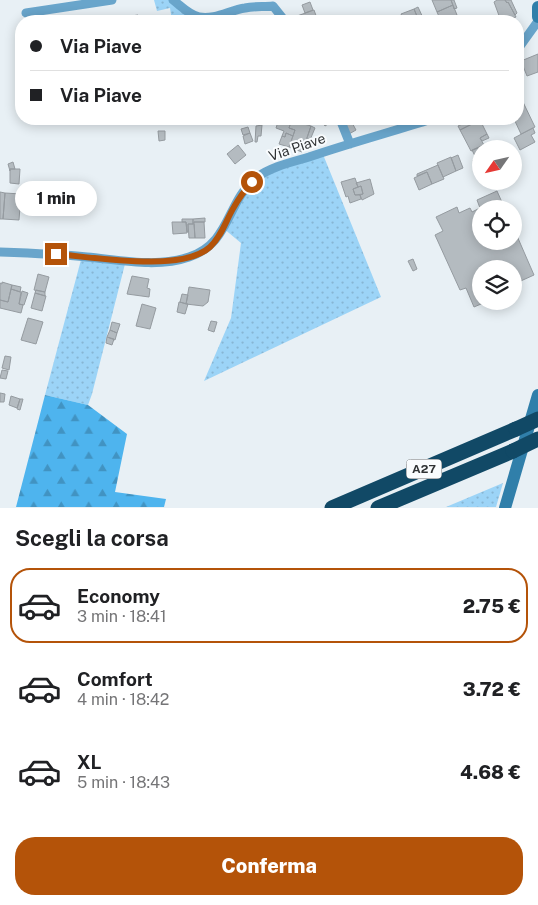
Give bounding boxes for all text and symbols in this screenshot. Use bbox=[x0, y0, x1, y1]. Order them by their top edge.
text: Via Piave bbox=[60, 35, 142, 57]
text: Via Piave bbox=[60, 84, 142, 106]
street label: Via Piave bbox=[267, 130, 327, 164]
north arrow bbox=[472, 140, 522, 190]
map controls bbox=[472, 140, 522, 310]
route start bbox=[241, 171, 263, 193]
callout: 1 min bbox=[15, 182, 97, 216]
text: 1 min bbox=[36, 189, 76, 208]
button: locate bbox=[472, 200, 522, 250]
route end bbox=[45, 243, 67, 265]
button: layers bbox=[472, 260, 522, 310]
road number: A27 bbox=[406, 459, 442, 478]
text: Scegli la corsa bbox=[15, 525, 169, 551]
icon: car bbox=[17, 583, 62, 628]
text: Economy bbox=[77, 585, 160, 607]
text: 2.75 € bbox=[463, 595, 521, 617]
text: 3 min · 18:41 bbox=[77, 607, 166, 626]
icon: car bbox=[17, 666, 62, 711]
text: Comfort bbox=[77, 668, 153, 690]
text: 3.72 € bbox=[463, 678, 521, 700]
text: 4 min · 18:42 bbox=[77, 690, 169, 709]
icon: car bbox=[17, 749, 62, 794]
text: XL bbox=[77, 751, 102, 773]
text: 4.68 € bbox=[460, 761, 521, 783]
text: 5 min · 18:43 bbox=[77, 773, 170, 792]
button: Conferma bbox=[15, 837, 523, 895]

